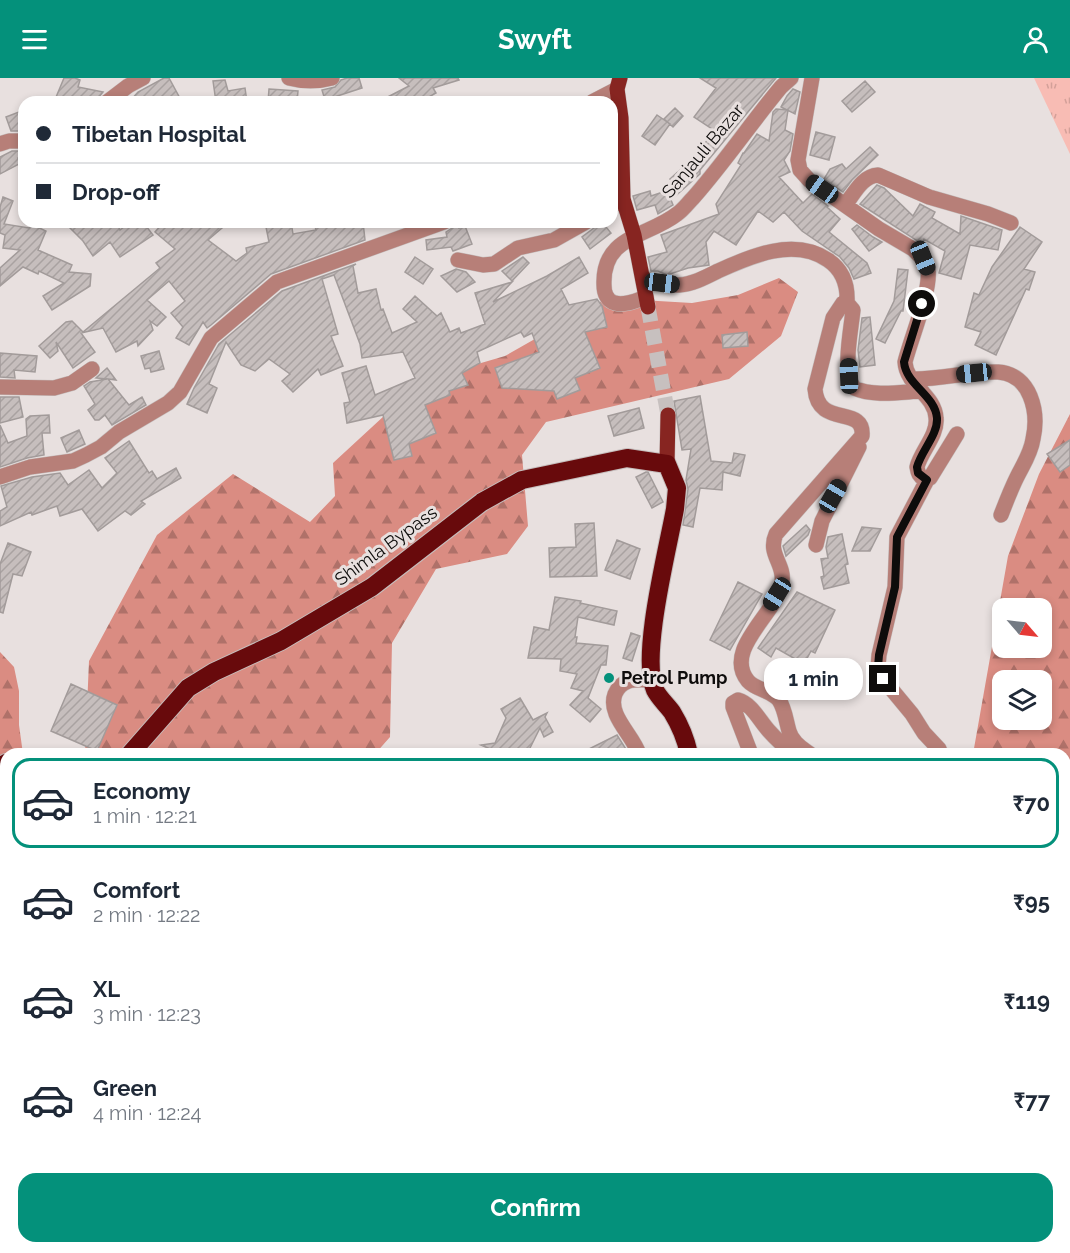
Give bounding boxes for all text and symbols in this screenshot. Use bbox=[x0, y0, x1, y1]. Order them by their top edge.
icon: menu bbox=[18, 23, 51, 56]
icon: person bbox=[1019, 23, 1052, 56]
text: Swyft bbox=[498, 24, 572, 55]
street label: Sanjauli Bazar bbox=[657, 99, 748, 202]
text: Tibetan Hospital bbox=[72, 121, 246, 147]
car bbox=[802, 171, 842, 207]
text: Drop-off bbox=[72, 179, 160, 205]
car bbox=[908, 238, 938, 278]
car bbox=[643, 272, 681, 294]
route start bbox=[908, 290, 935, 317]
car bbox=[839, 358, 859, 394]
car bbox=[955, 362, 993, 384]
car bbox=[816, 476, 850, 516]
street label: Shimla Bypass bbox=[331, 501, 441, 590]
car bbox=[760, 574, 794, 614]
north arrow bbox=[992, 598, 1052, 658]
map controls bbox=[992, 598, 1052, 730]
callout: 1 min bbox=[763, 658, 862, 700]
route end bbox=[869, 665, 896, 692]
place label: Petrol Pump bbox=[621, 667, 727, 688]
text: 1 min bbox=[788, 667, 839, 691]
button: layers bbox=[992, 670, 1052, 730]
marker: Petrol Pump bbox=[602, 671, 616, 685]
icon: car bbox=[21, 776, 75, 830]
text: Economy bbox=[93, 778, 191, 804]
text: ₹70 bbox=[1012, 790, 1050, 816]
text: 1 min · 12:21 bbox=[93, 804, 197, 828]
icon: car bbox=[21, 875, 75, 929]
text: Comfort bbox=[93, 877, 180, 903]
text: ₹95 bbox=[1013, 889, 1050, 915]
text: 2 min · 12:22 bbox=[93, 903, 200, 927]
icon: car bbox=[21, 974, 75, 1028]
text: XL bbox=[93, 976, 120, 1002]
text: ₹119 bbox=[1004, 988, 1050, 1014]
text: 3 min · 12:23 bbox=[93, 1002, 201, 1026]
icon: car bbox=[21, 1073, 75, 1127]
text: Green bbox=[93, 1075, 157, 1101]
text: ₹77 bbox=[1013, 1087, 1050, 1113]
text: 4 min · 12:24 bbox=[93, 1101, 201, 1125]
button: Confirm bbox=[18, 1173, 1053, 1242]

